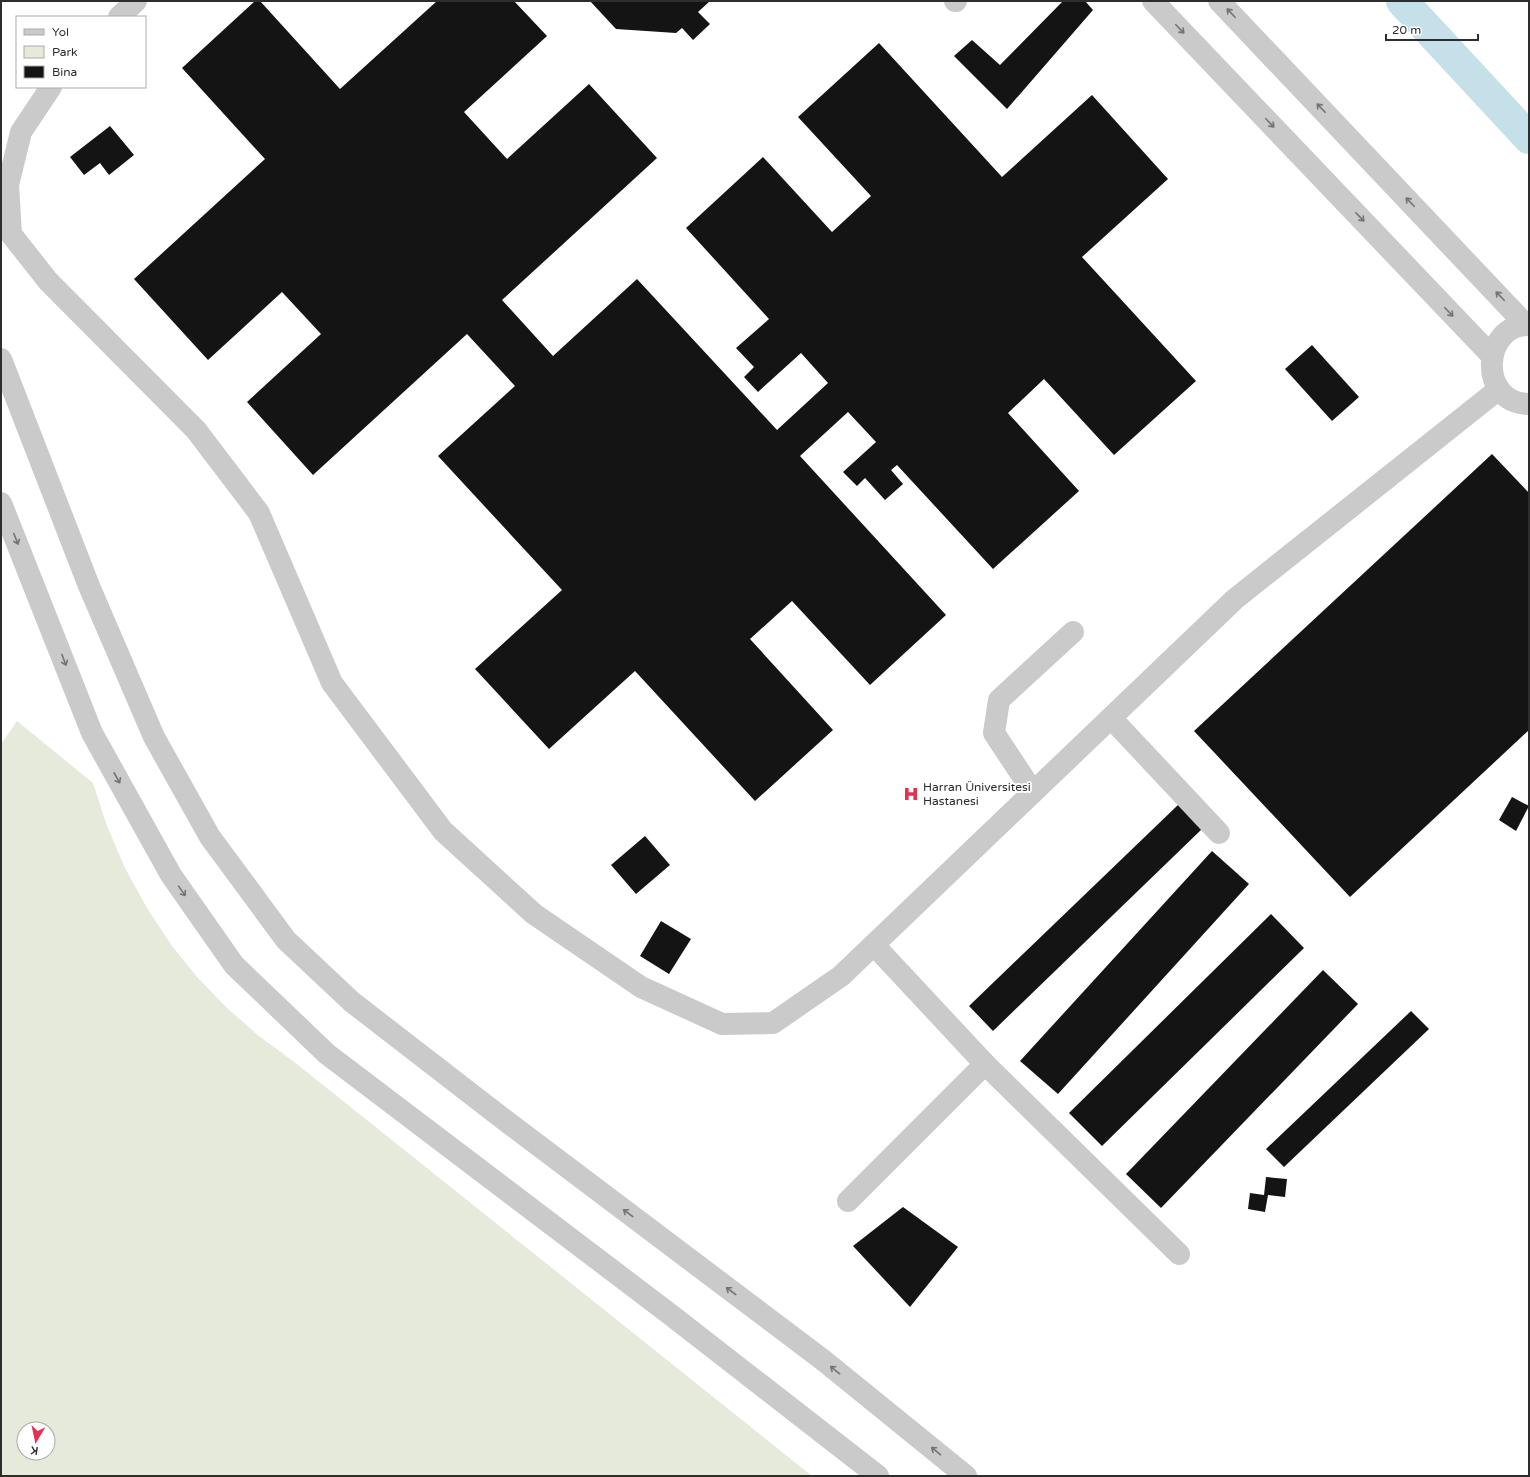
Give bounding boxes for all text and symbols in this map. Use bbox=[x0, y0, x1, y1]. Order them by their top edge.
one-way arrow bbox=[1226, 8, 1236, 18]
legend bbox=[16, 16, 146, 88]
scale bar bbox=[1386, 16, 1478, 42]
text: 20 m bbox=[1392, 23, 1421, 37]
one-way arrow bbox=[1175, 24, 1185, 34]
text: Yol bbox=[52, 25, 69, 39]
text: Park bbox=[52, 45, 78, 59]
text: Bina bbox=[52, 65, 77, 79]
one-way arrow bbox=[1316, 103, 1325, 113]
one-way arrow bbox=[1265, 118, 1275, 128]
one-way arrow bbox=[1405, 197, 1415, 207]
one-way arrow bbox=[1355, 212, 1364, 223]
one-way arrow bbox=[1495, 291, 1504, 301]
one-way arrow bbox=[1444, 306, 1453, 316]
one-way arrow bbox=[12, 533, 20, 545]
one-way arrow bbox=[61, 654, 69, 666]
one-way arrow bbox=[114, 772, 122, 784]
place label: Harran Üniversitesi Hastanesi bbox=[923, 780, 1031, 808]
hospital icon: Harran Üniversitesi Hastanesi bbox=[902, 785, 920, 803]
one-way arrow bbox=[178, 885, 186, 896]
one-way arrow bbox=[622, 1209, 633, 1217]
one-way arrow bbox=[726, 1287, 737, 1295]
one-way arrow bbox=[829, 1366, 840, 1374]
north arrow bbox=[16, 1421, 56, 1461]
text: K bbox=[29, 1443, 39, 1457]
one-way arrow bbox=[931, 1447, 941, 1456]

